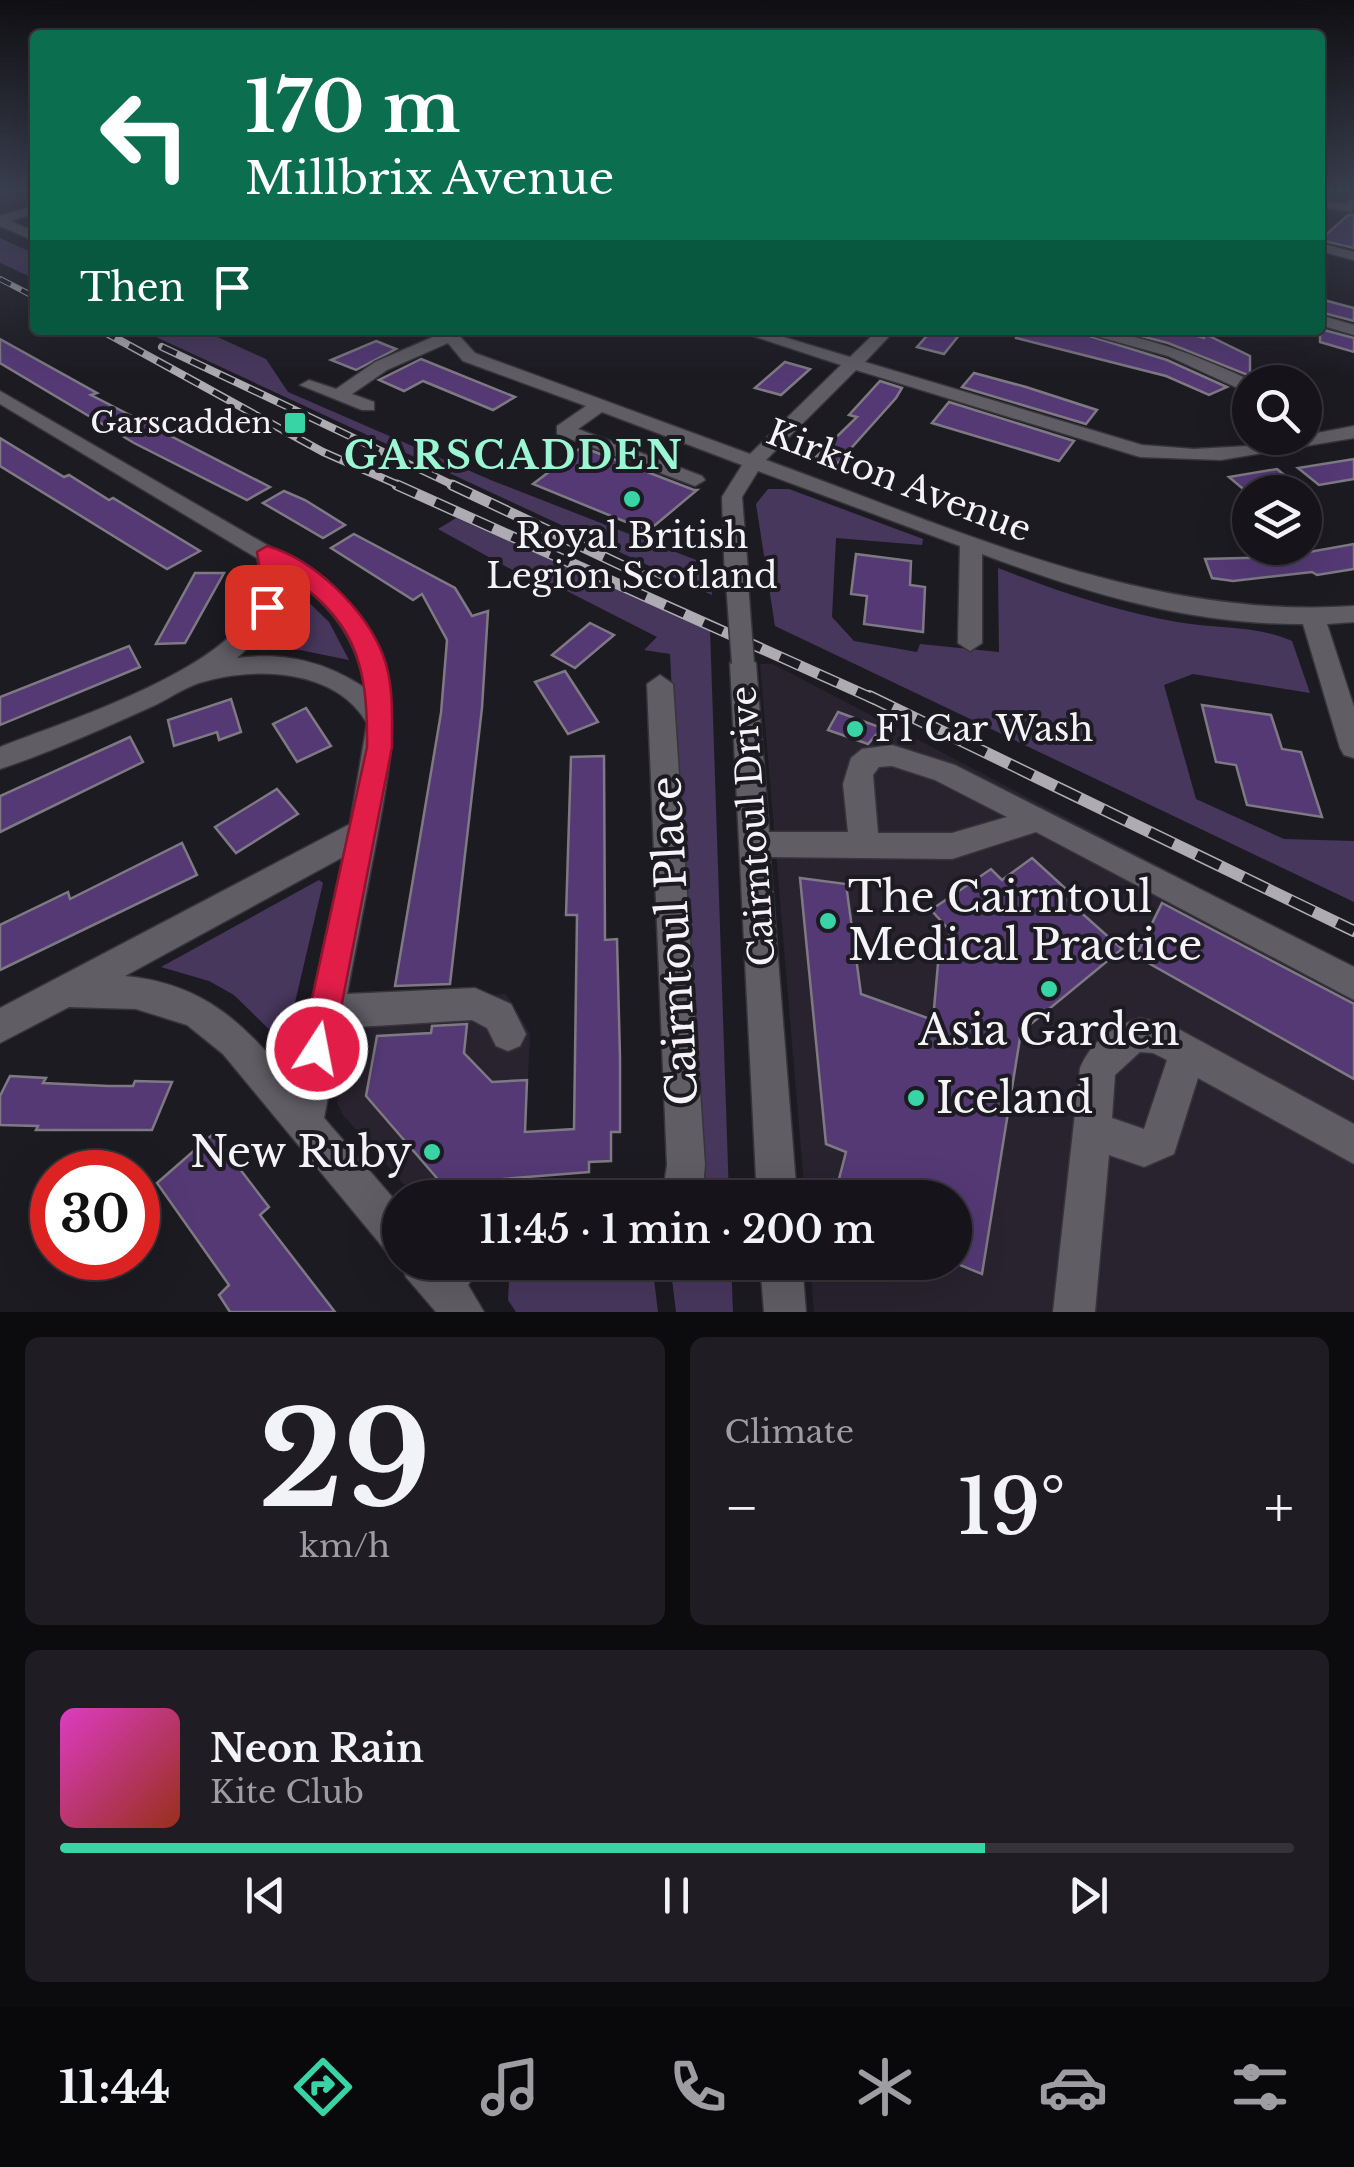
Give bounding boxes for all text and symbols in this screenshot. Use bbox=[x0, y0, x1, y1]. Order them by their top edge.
text: 170 m bbox=[245, 64, 461, 151]
icon: left bbox=[80, 70, 210, 200]
text: Millbrix Avenue bbox=[245, 150, 614, 206]
icon: arrive bbox=[205, 260, 260, 315]
text: Then bbox=[80, 264, 185, 311]
map controls bbox=[1232, 365, 1322, 565]
button: search bbox=[1232, 365, 1322, 455]
place label: Garscadden bbox=[90, 404, 272, 441]
marker: Garscadden bbox=[282, 410, 308, 436]
street label: Kirkton Avenue bbox=[761, 410, 1037, 551]
district label: GARSCADDEN bbox=[344, 432, 684, 479]
button: layers bbox=[1232, 475, 1322, 565]
marker: Royal British Legion Scotland bbox=[621, 488, 643, 510]
place label: Royal British Legion Scotland bbox=[486, 514, 778, 597]
pin bbox=[225, 565, 310, 650]
icon: arrive bbox=[240, 580, 295, 635]
street label: Cairntoul Drive bbox=[721, 684, 784, 968]
place label: F1 Car Wash bbox=[875, 707, 1093, 750]
marker: F1 Car Wash bbox=[844, 718, 866, 740]
street label: Cairntoul Place bbox=[639, 775, 709, 1107]
place label: The Cairntoul Medical Practice bbox=[848, 871, 1202, 971]
marker: The Cairntoul Medical Practice bbox=[817, 910, 839, 932]
marker: Asia Garden bbox=[1038, 978, 1060, 1000]
position arrow bbox=[265, 997, 369, 1101]
place label: Asia Garden bbox=[917, 1004, 1180, 1056]
place label: Iceland bbox=[936, 1072, 1093, 1124]
marker: Iceland bbox=[905, 1087, 927, 1109]
place label: New Ruby bbox=[190, 1126, 412, 1178]
marker: New Ruby bbox=[421, 1141, 443, 1163]
speed limit sign: 30 bbox=[30, 1150, 160, 1280]
text: 11:45 · 1 min · 200 m bbox=[479, 1206, 875, 1253]
text: 29 bbox=[259, 1380, 431, 1541]
text: Climate bbox=[725, 1412, 854, 1452]
text: 19° bbox=[958, 1461, 1066, 1554]
text: − bbox=[725, 1474, 759, 1542]
text: + bbox=[1264, 1474, 1294, 1542]
text: km/h bbox=[299, 1526, 390, 1566]
text: Neon Rain bbox=[210, 1725, 424, 1772]
text: Kite Club bbox=[210, 1772, 364, 1812]
icon: previous bbox=[238, 1868, 293, 1923]
icon: pause bbox=[649, 1868, 704, 1923]
icon: next bbox=[1061, 1868, 1116, 1923]
icon: directions bbox=[288, 2052, 358, 2122]
icon: music bbox=[475, 2052, 545, 2122]
icon: phone bbox=[663, 2052, 733, 2122]
icon: climate bbox=[850, 2052, 920, 2122]
icon: car bbox=[1038, 2052, 1108, 2122]
icon: filters bbox=[1225, 2052, 1295, 2122]
text: 11:44 bbox=[59, 2059, 171, 2115]

